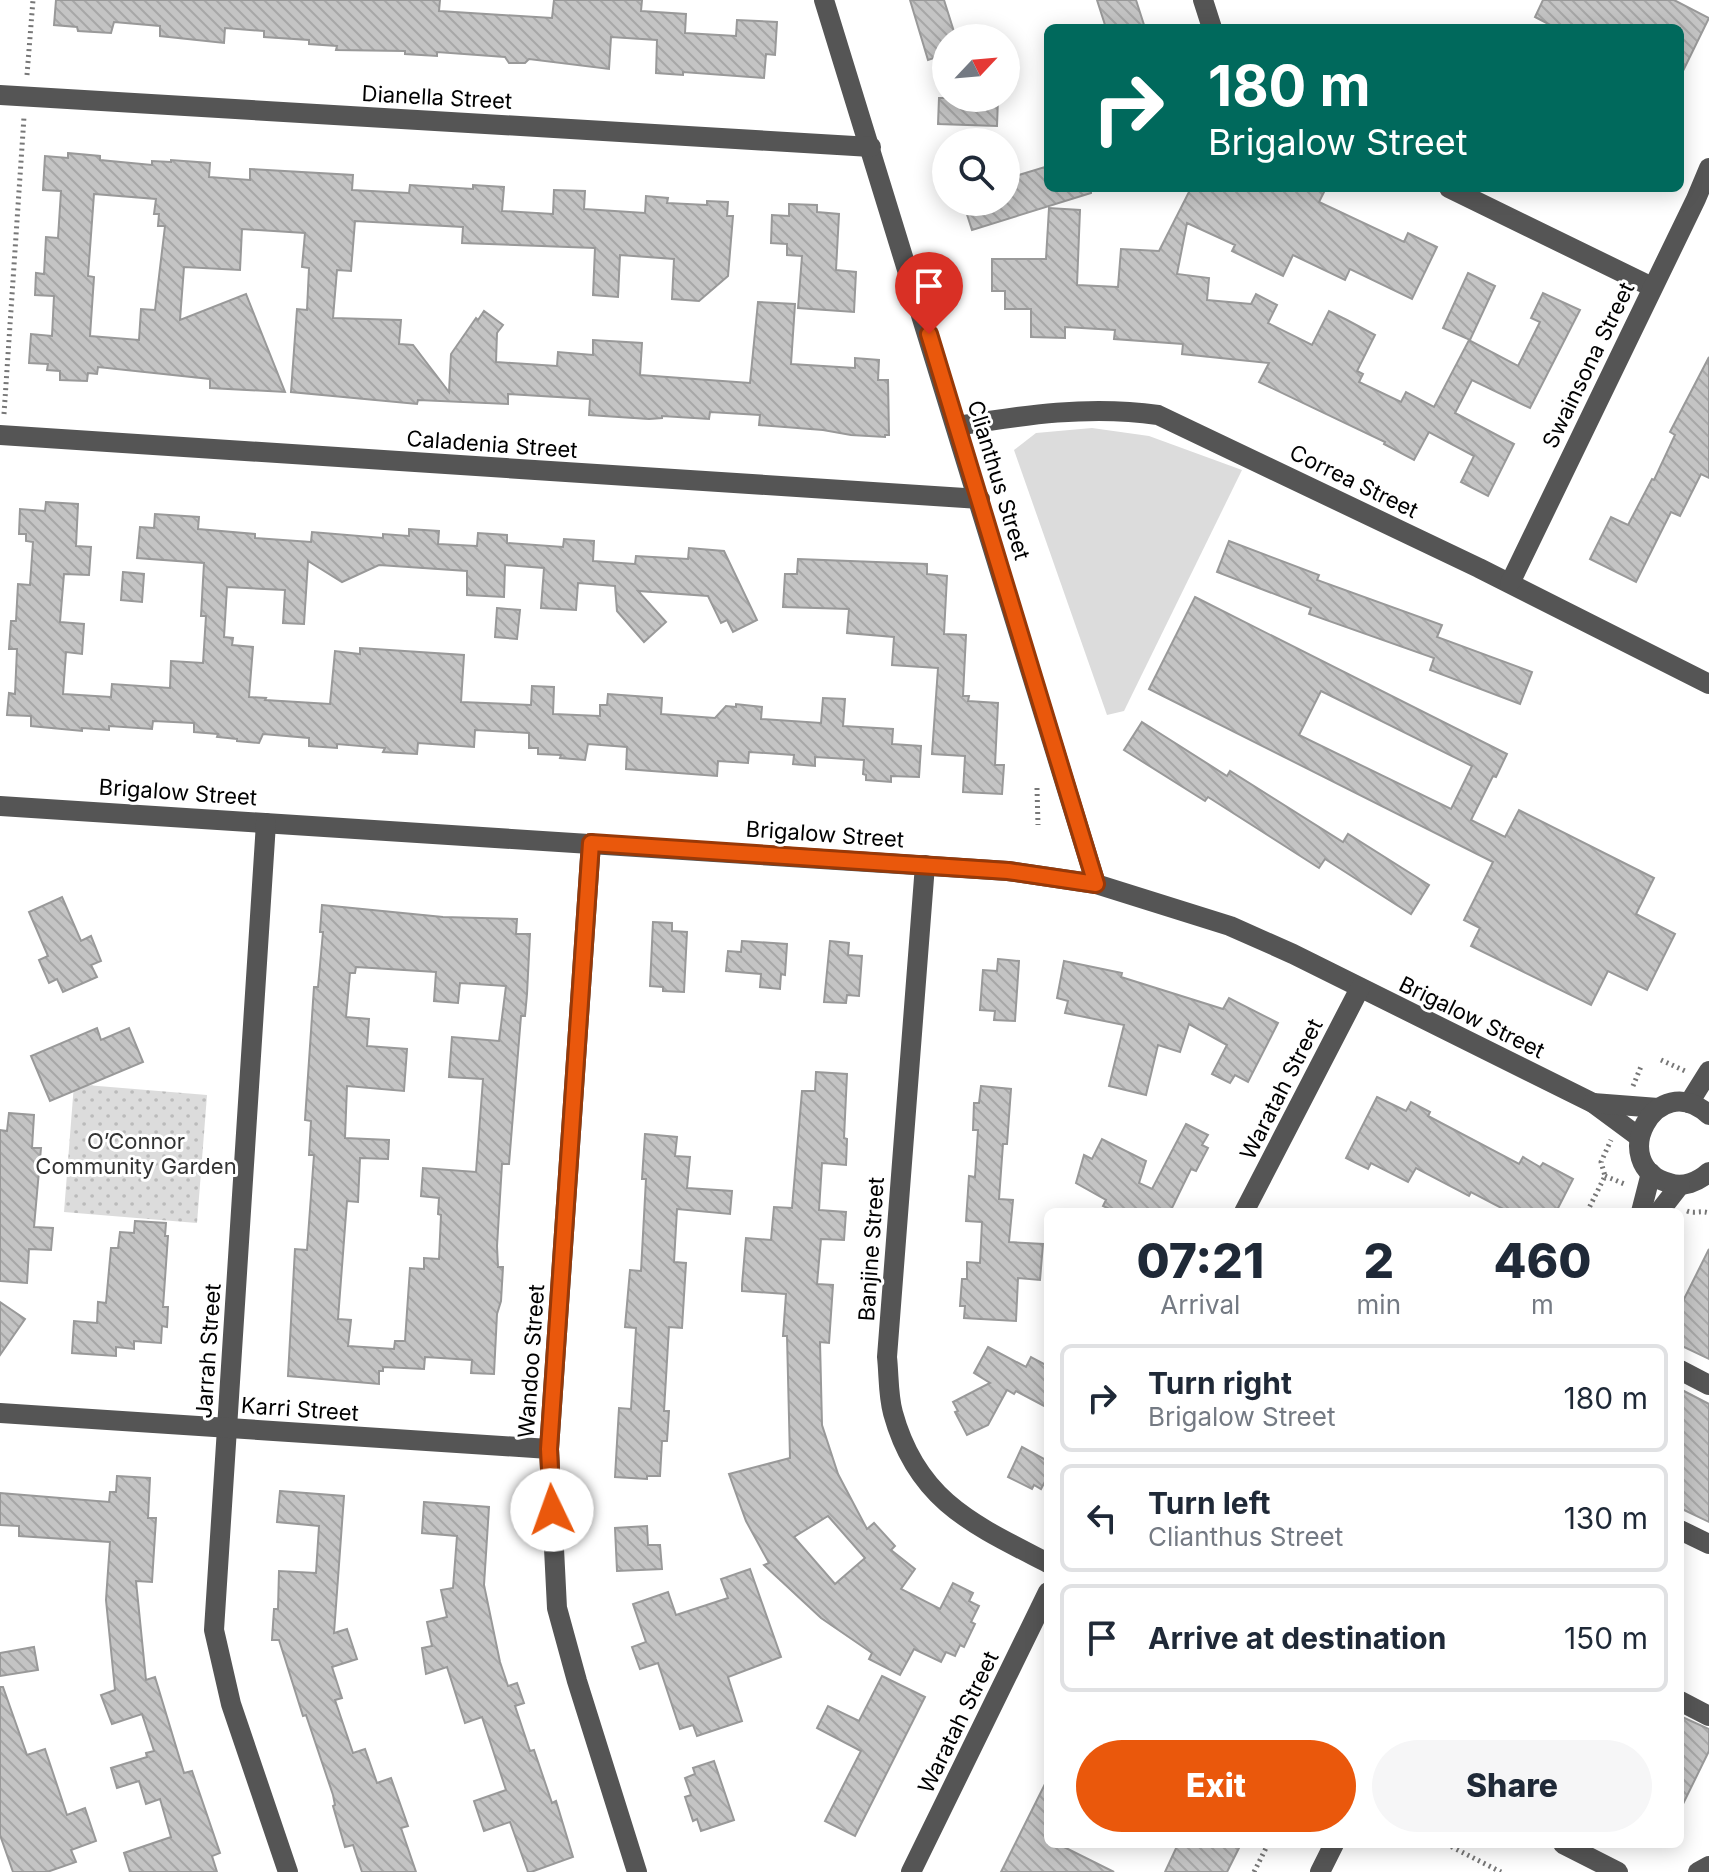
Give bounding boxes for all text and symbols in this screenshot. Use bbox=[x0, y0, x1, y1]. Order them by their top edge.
north arrow bbox=[932, 24, 1020, 112]
map controls bbox=[932, 24, 1020, 216]
text: 180 m bbox=[1208, 52, 1371, 120]
icon: right bbox=[1076, 56, 1180, 160]
street label: Dianella Street bbox=[361, 80, 513, 114]
text: Brigalow Street bbox=[1208, 120, 1468, 164]
button: search bbox=[932, 128, 1020, 216]
pin bbox=[895, 252, 963, 334]
icon: arrive bbox=[907, 264, 951, 308]
street label: Swainsona Street bbox=[1537, 278, 1639, 452]
street label: Clianthus Street bbox=[962, 397, 1036, 563]
street label: Caladenia Street bbox=[406, 425, 578, 463]
street label: Correa Street bbox=[1286, 439, 1422, 523]
street label: Brigalow Street bbox=[98, 774, 258, 810]
street label: Brigalow Street bbox=[745, 816, 905, 852]
street label: Brigalow Street bbox=[1395, 971, 1549, 1063]
street label: Waratah Street bbox=[1234, 1014, 1328, 1164]
park label: O’Connor Community Garden bbox=[35, 1128, 237, 1179]
street label: Banjine Street bbox=[853, 1176, 889, 1322]
text: 07:21 bbox=[1136, 1231, 1264, 1290]
text: 2 bbox=[1363, 1231, 1394, 1290]
text: 460 bbox=[1493, 1231, 1592, 1290]
street label: Jarrah Street bbox=[190, 1283, 226, 1419]
street label: Wandoo Street bbox=[513, 1283, 549, 1439]
text: Arrival bbox=[1160, 1289, 1240, 1320]
text: min bbox=[1357, 1289, 1401, 1320]
text: m bbox=[1531, 1289, 1554, 1320]
text: Turn right bbox=[1148, 1365, 1292, 1401]
icon: right bbox=[1080, 1376, 1124, 1420]
text: 180 m bbox=[1564, 1380, 1648, 1416]
street label: Karri Street bbox=[240, 1392, 360, 1426]
text: Brigalow Street bbox=[1148, 1401, 1335, 1432]
position arrow bbox=[510, 1468, 594, 1552]
text: Turn left bbox=[1148, 1485, 1270, 1521]
icon: left bbox=[1080, 1496, 1124, 1540]
text: 130 m bbox=[1564, 1500, 1648, 1536]
text: Clianthus Street bbox=[1148, 1521, 1343, 1552]
icon: arrive bbox=[1080, 1616, 1124, 1660]
text: Arrive at destination bbox=[1148, 1620, 1446, 1656]
text: 150 m bbox=[1564, 1620, 1648, 1656]
street label: Waratah Street bbox=[912, 1647, 1004, 1797]
button: Exit bbox=[1076, 1740, 1356, 1832]
button: Share bbox=[1372, 1740, 1652, 1832]

